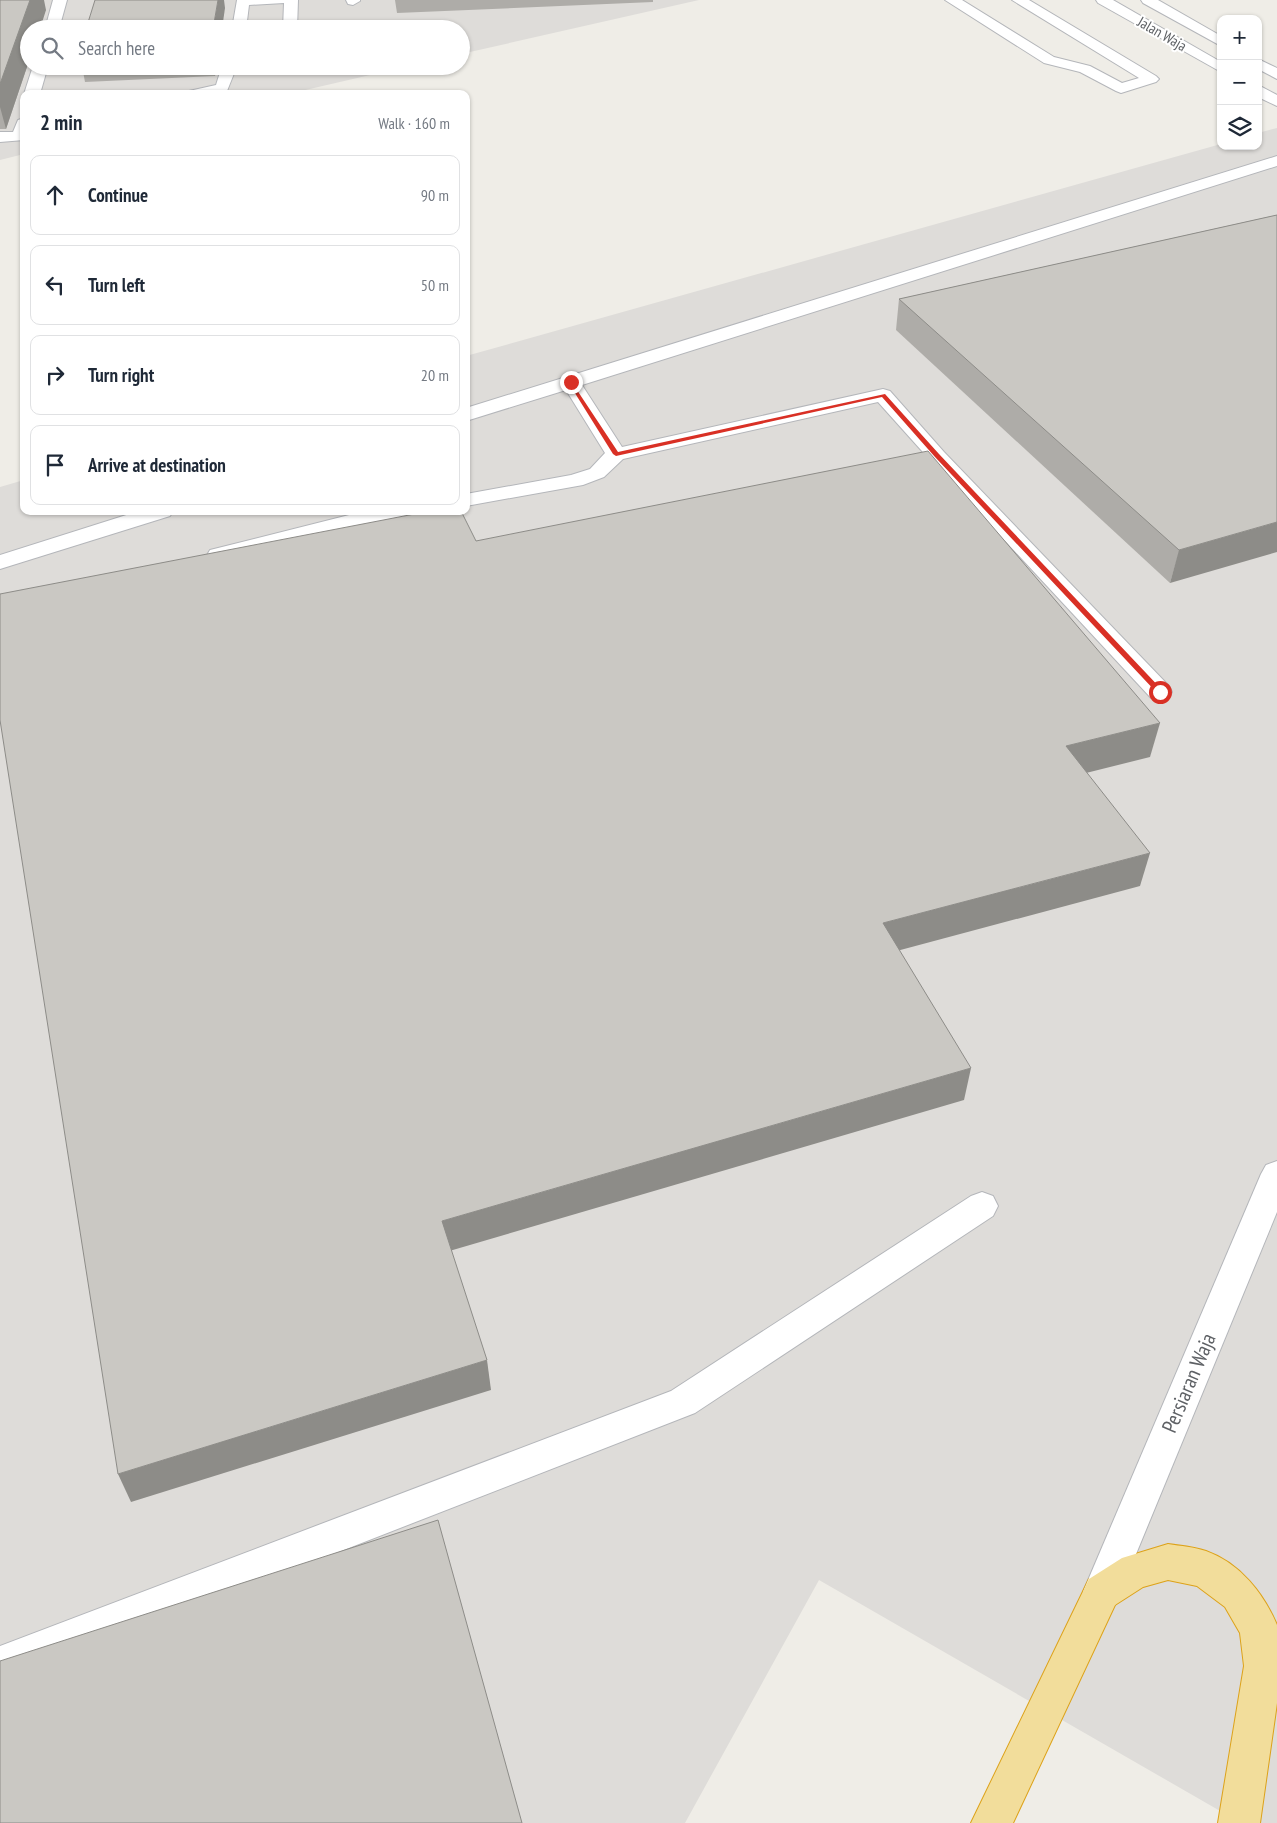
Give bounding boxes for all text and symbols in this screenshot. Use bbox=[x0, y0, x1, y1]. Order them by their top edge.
street label: Jalan Waja bbox=[1133, 11, 1190, 55]
map controls bbox=[1217, 15, 1262, 150]
button: + bbox=[1217, 15, 1262, 60]
search box bbox=[20, 20, 470, 75]
icon: search bbox=[38, 34, 66, 62]
text: Search here bbox=[78, 36, 155, 60]
button: − bbox=[1217, 60, 1262, 105]
button: layers bbox=[1217, 105, 1262, 150]
text: 2 min bbox=[40, 109, 82, 136]
text: Walk · 160 m bbox=[378, 113, 450, 133]
icon: ahead bbox=[41, 181, 69, 209]
text: Continue bbox=[88, 183, 148, 207]
text: 90 m bbox=[421, 185, 449, 205]
icon: left bbox=[41, 271, 69, 299]
text: Turn left bbox=[88, 273, 145, 297]
text: 50 m bbox=[421, 275, 449, 295]
icon: right bbox=[41, 361, 69, 389]
text: Turn right bbox=[88, 363, 154, 387]
text: 20 m bbox=[421, 365, 449, 385]
route end bbox=[560, 371, 583, 394]
icon: arrive bbox=[41, 451, 69, 479]
text: Arrive at destination bbox=[88, 453, 226, 477]
route start bbox=[1149, 681, 1172, 704]
street label: Persiaran Waja bbox=[1155, 1329, 1222, 1437]

